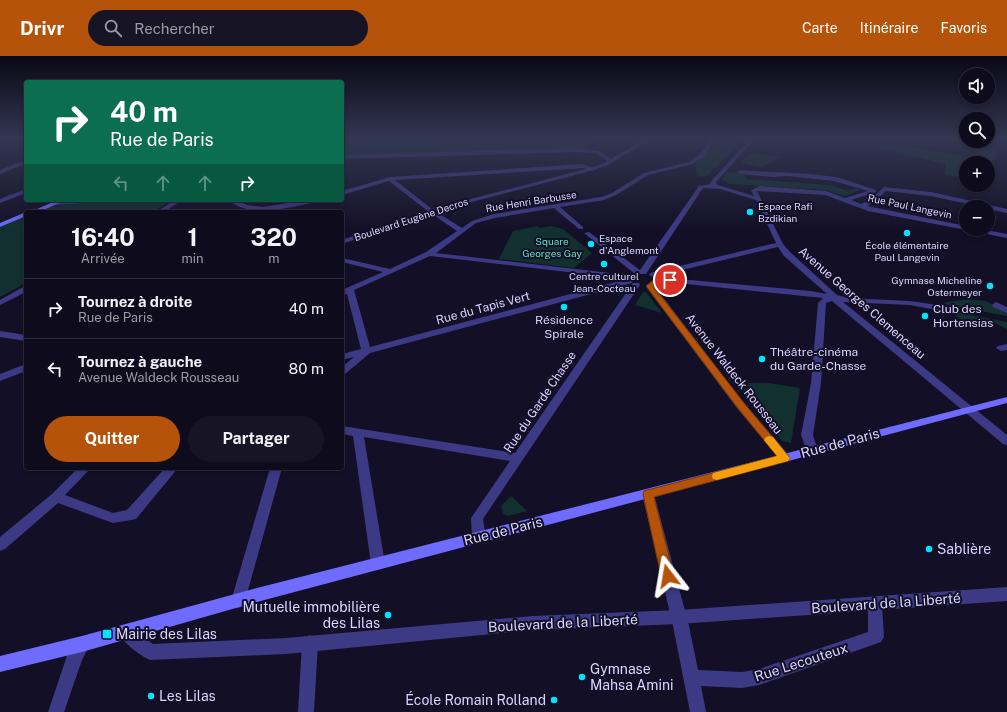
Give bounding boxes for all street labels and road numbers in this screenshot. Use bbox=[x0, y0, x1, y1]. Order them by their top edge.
street label: Rue Henri Barbusse bbox=[485, 188, 578, 214]
street label: Rue Paul Langevin bbox=[867, 191, 953, 221]
street label: Boulevard Eugène Decros bbox=[352, 195, 470, 243]
street label: Avenue Georges Clemenceau bbox=[796, 244, 928, 362]
street label: Rue du Tapis Vert bbox=[434, 289, 532, 327]
street label: Avenue Waldeck Rousseau bbox=[683, 311, 785, 437]
street label: Rue du Garde Chasse bbox=[501, 349, 579, 455]
street label: Rue de Paris bbox=[799, 425, 881, 461]
street label: Rue de Paris bbox=[462, 513, 544, 549]
street label: Boulevard de la Liberté bbox=[811, 590, 961, 616]
street label: Boulevard de la Liberté bbox=[488, 611, 638, 635]
street label: Rue Lecouteux bbox=[752, 639, 850, 685]

